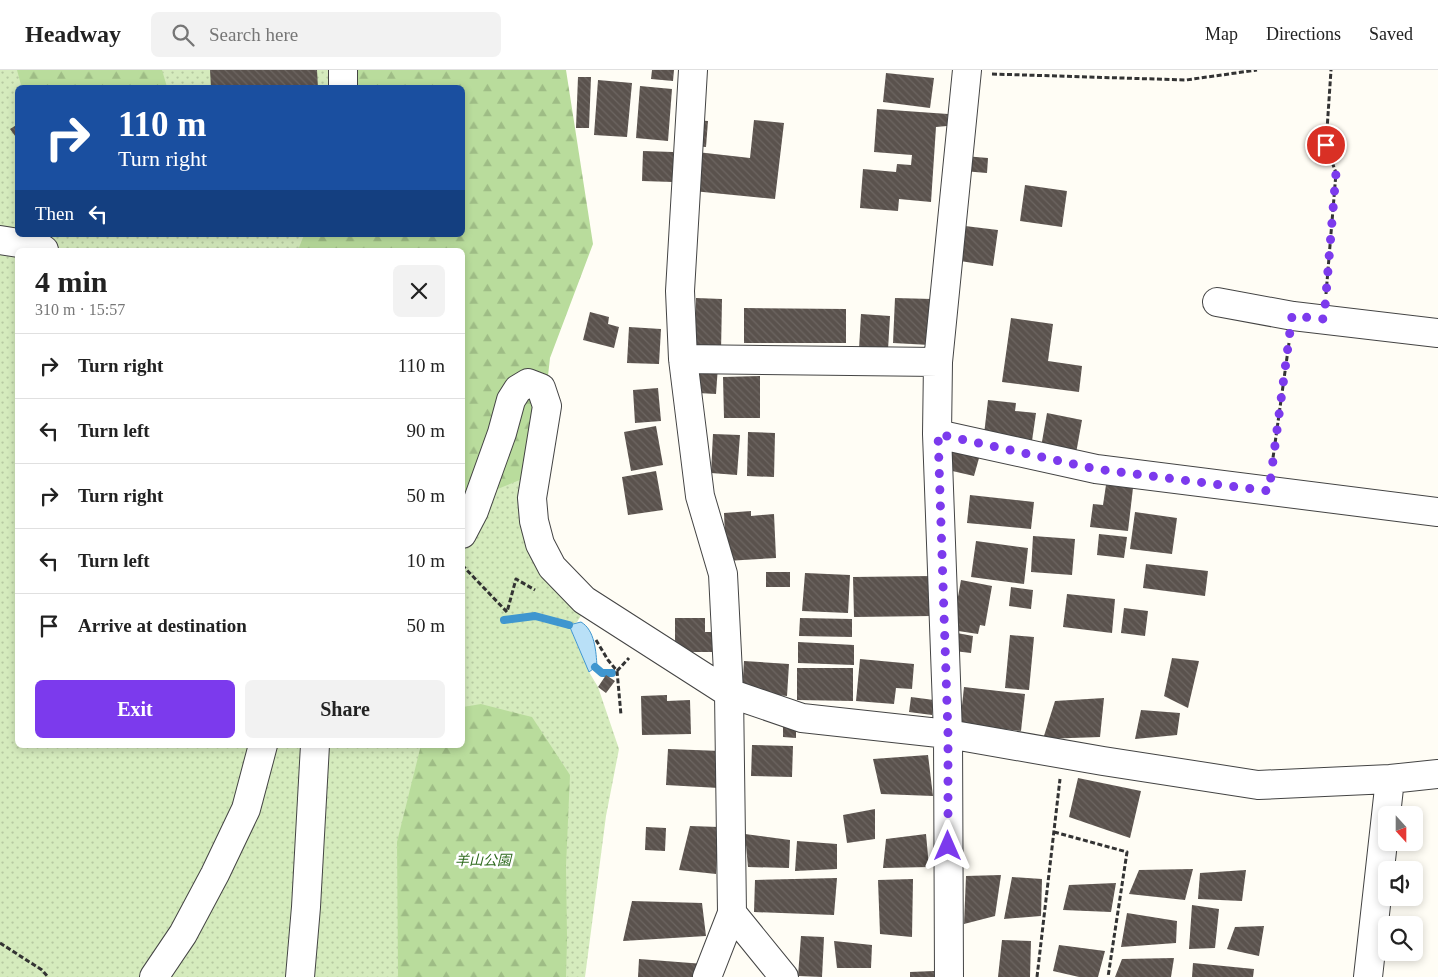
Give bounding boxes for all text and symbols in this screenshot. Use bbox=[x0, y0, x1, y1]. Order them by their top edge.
search box bbox=[151, 12, 501, 57]
text: Headway bbox=[25, 21, 121, 47]
icon: search bbox=[169, 21, 197, 49]
text: Search here bbox=[209, 24, 298, 45]
text: Map bbox=[1205, 24, 1238, 44]
text: Directions bbox=[1266, 24, 1341, 44]
text: Saved bbox=[1369, 24, 1413, 44]
icon: right bbox=[35, 105, 100, 170]
text: 110 m bbox=[118, 105, 206, 144]
pin bbox=[1305, 124, 1347, 166]
icon: arrive bbox=[1312, 131, 1340, 159]
text: Turn right bbox=[118, 146, 207, 171]
icon: left bbox=[84, 200, 112, 228]
text: Then bbox=[35, 203, 74, 224]
text: 4 min bbox=[35, 265, 108, 298]
button: close bbox=[393, 265, 445, 317]
text: 310 m · 15:57 bbox=[35, 301, 125, 318]
icon: right bbox=[35, 352, 63, 380]
text: Turn right bbox=[78, 355, 163, 376]
text: 110 m bbox=[398, 355, 445, 376]
icon: left bbox=[35, 417, 63, 445]
text: Turn left bbox=[78, 420, 150, 441]
text: 90 m bbox=[406, 420, 445, 441]
icon: right bbox=[35, 482, 63, 510]
text: Turn right bbox=[78, 485, 163, 506]
text: 50 m bbox=[406, 485, 445, 506]
icon: left bbox=[35, 547, 63, 575]
text: Turn left bbox=[78, 550, 150, 571]
text: 10 m bbox=[406, 550, 445, 571]
icon: arrive bbox=[35, 612, 63, 640]
text: Arrive at destination bbox=[78, 615, 247, 636]
text: 50 m bbox=[406, 615, 445, 636]
button: Exit bbox=[35, 680, 235, 738]
button: Share bbox=[245, 680, 445, 738]
north arrow bbox=[1378, 806, 1422, 851]
map controls bbox=[1378, 806, 1423, 961]
position arrow bbox=[921, 819, 973, 871]
park label: 羊山公園 bbox=[455, 853, 513, 868]
button: sound bbox=[1378, 861, 1423, 906]
button: search bbox=[1378, 916, 1423, 961]

